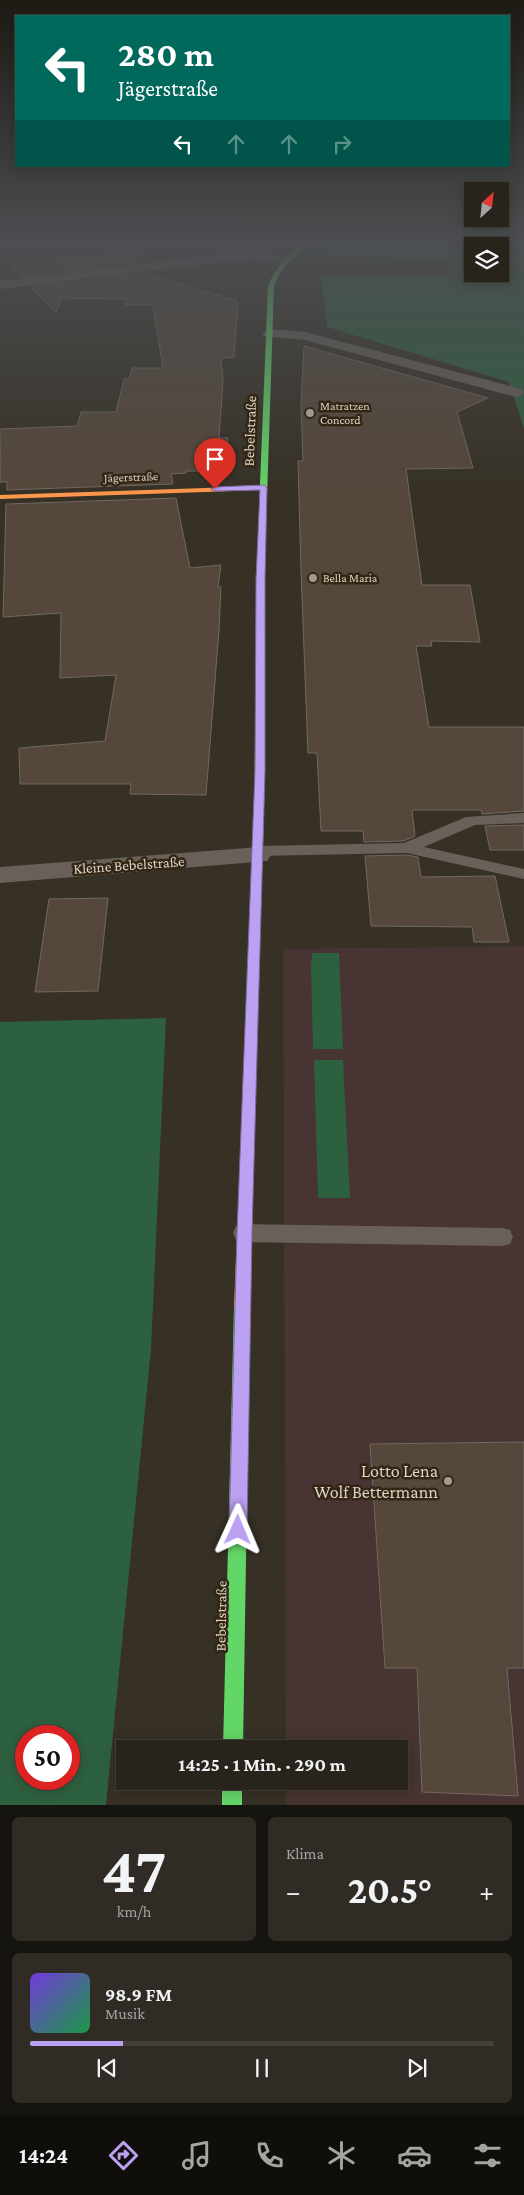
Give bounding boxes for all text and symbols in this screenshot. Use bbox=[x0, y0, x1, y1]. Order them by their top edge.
icon: left bbox=[35, 35, 100, 100]
text: 280 m bbox=[118, 35, 214, 74]
text: Jägerstraße bbox=[118, 76, 218, 101]
icon: left bbox=[169, 130, 197, 158]
icon: ahead bbox=[222, 130, 250, 158]
icon: ahead bbox=[275, 130, 303, 158]
icon: right bbox=[328, 130, 356, 158]
north arrow bbox=[464, 182, 509, 228]
map controls bbox=[464, 182, 509, 282]
button: layers bbox=[464, 237, 509, 282]
street label: Bebelstraße bbox=[241, 395, 259, 467]
place label: Matratzen Concord bbox=[320, 399, 370, 427]
marker: Matratzen Concord bbox=[304, 407, 316, 419]
pin bbox=[194, 438, 236, 489]
icon: arrive bbox=[201, 445, 229, 473]
street label: Jägerstraße bbox=[103, 469, 158, 485]
place label: Bella Maria bbox=[323, 571, 378, 585]
marker: Bella Maria bbox=[307, 572, 319, 584]
street label: Kleine Bebelstraße bbox=[73, 853, 185, 877]
place label: Lotto Lena Wolf Bettermann bbox=[314, 1461, 438, 1502]
marker: Lotto Lena Wolf Bettermann bbox=[442, 1475, 454, 1487]
position arrow bbox=[211, 1503, 263, 1555]
street label: Bebelstraße bbox=[212, 1580, 230, 1652]
speed limit sign: 50 bbox=[15, 1725, 80, 1790]
text: 14:25 · 1 Min. · 290 m bbox=[178, 1754, 346, 1775]
text: 47 bbox=[102, 1834, 166, 1906]
text: Klima bbox=[286, 1845, 324, 1862]
text: 20.5° bbox=[348, 1869, 432, 1911]
text: − bbox=[286, 1876, 301, 1907]
text: + bbox=[479, 1876, 494, 1907]
text: km/h bbox=[117, 1903, 151, 1920]
text: 98.9 FM bbox=[105, 1984, 172, 2005]
text: Musik bbox=[105, 2005, 145, 2022]
icon: previous bbox=[93, 2054, 121, 2082]
icon: pause bbox=[248, 2054, 276, 2082]
icon: next bbox=[403, 2054, 431, 2082]
icon: directions bbox=[106, 2138, 141, 2173]
icon: music bbox=[179, 2138, 214, 2173]
icon: phone bbox=[252, 2138, 287, 2173]
icon: climate bbox=[324, 2138, 359, 2173]
icon: car bbox=[397, 2138, 432, 2173]
icon: filters bbox=[470, 2138, 505, 2173]
text: 14:24 bbox=[19, 2143, 68, 2168]

